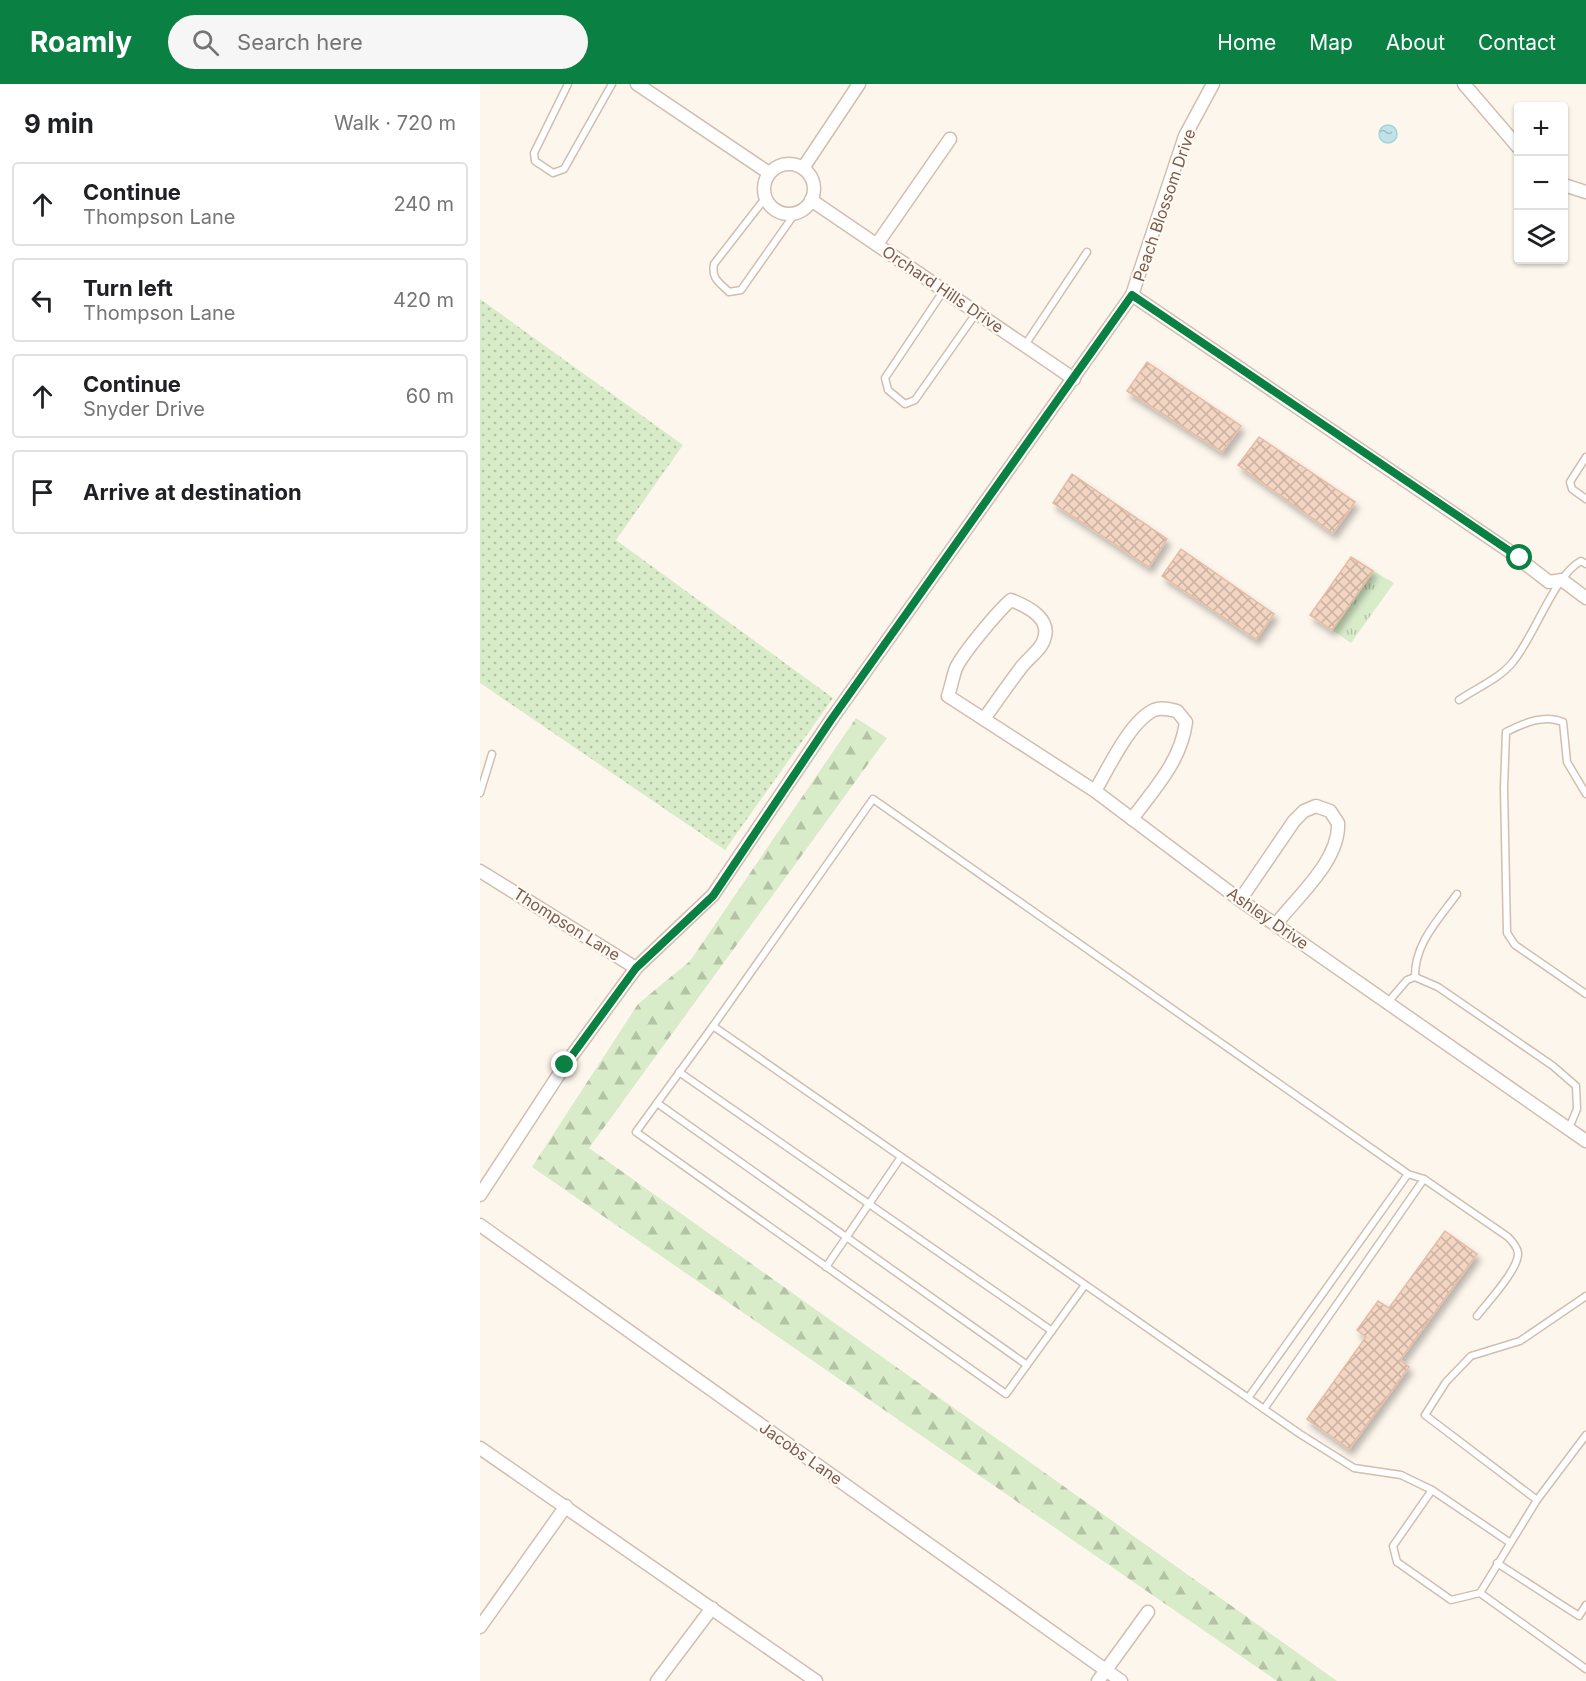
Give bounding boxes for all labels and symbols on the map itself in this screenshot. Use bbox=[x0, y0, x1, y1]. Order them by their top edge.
street label: Peach Blossom Drive bbox=[1128, 126, 1200, 284]
street label: Orchard Hills Drive bbox=[879, 241, 1007, 337]
route start bbox=[1506, 544, 1532, 570]
street label: Thompson Lane bbox=[510, 883, 624, 965]
street label: Ashley Drive bbox=[1223, 883, 1313, 953]
route end bbox=[551, 1051, 577, 1077]
street label: Jacobs Lane bbox=[756, 1417, 846, 1489]

